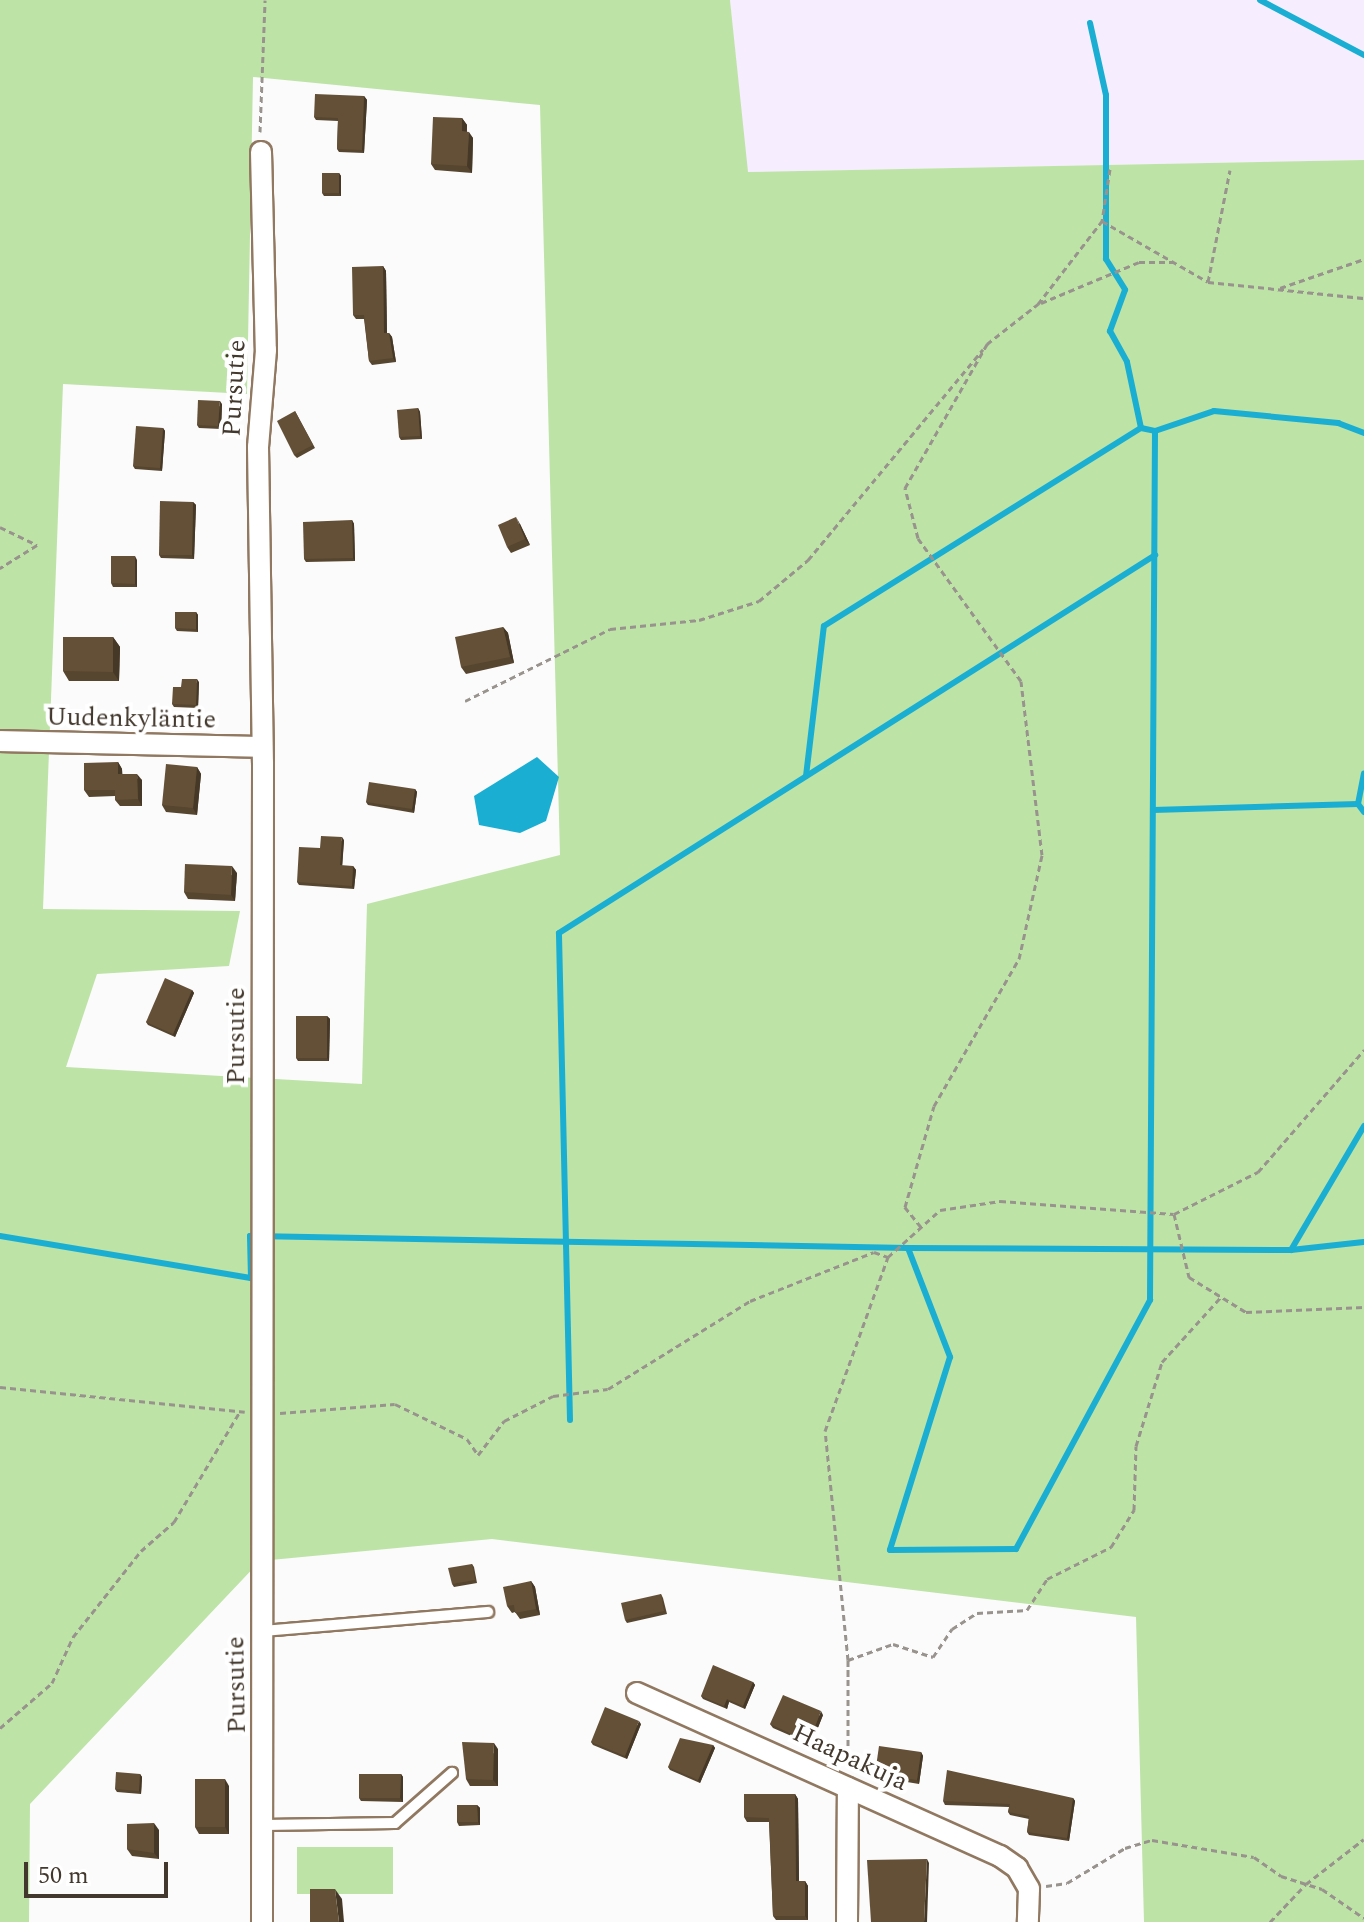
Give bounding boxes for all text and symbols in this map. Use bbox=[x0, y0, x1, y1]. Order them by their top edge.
street label: Pursutie bbox=[217, 339, 253, 437]
street label: Uudenkyläntie bbox=[46, 702, 216, 736]
street label: Pursutie bbox=[221, 987, 253, 1085]
street label: Pursutie bbox=[221, 1636, 253, 1734]
street label: Haapakuja bbox=[787, 1718, 913, 1798]
scale bar bbox=[28, 1846, 172, 1896]
text: 50 m bbox=[38, 1858, 89, 1894]

